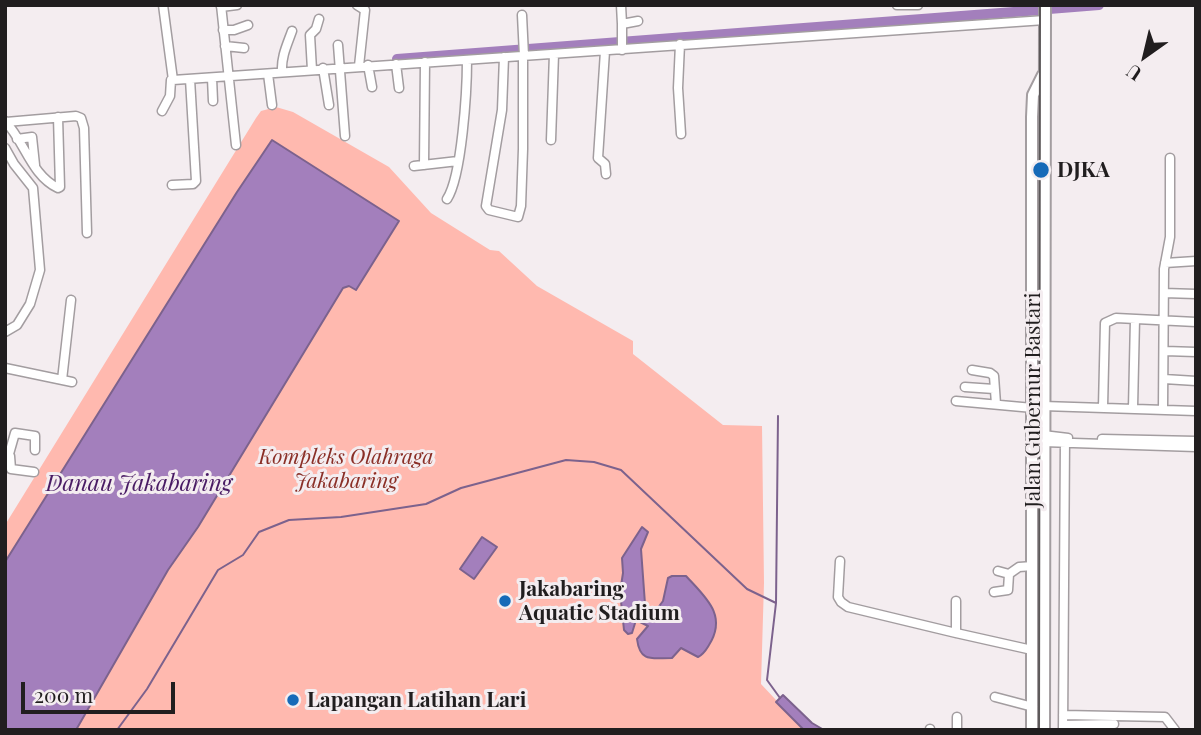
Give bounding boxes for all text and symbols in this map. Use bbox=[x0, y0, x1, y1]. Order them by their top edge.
north arrow bbox=[1110, 21, 1180, 91]
text: U bbox=[1121, 59, 1146, 88]
place label: DJKA bbox=[1057, 157, 1110, 183]
marker: DJKA bbox=[1031, 160, 1051, 180]
street label: Jalan Gubernur Bastari bbox=[1020, 292, 1046, 508]
park label: Kompleks Olahraga Jakabaring bbox=[259, 444, 433, 494]
water label: Danau Jakabaring bbox=[46, 470, 232, 498]
place label: Jakabaring Aquatic Stadium bbox=[519, 576, 680, 626]
marker: Jakabaring Aquatic Stadium bbox=[497, 593, 513, 609]
scale bar bbox=[24, 668, 178, 712]
text: 200 m bbox=[34, 680, 93, 708]
place label: Lapangan Latihan Lari bbox=[307, 687, 526, 713]
marker: Lapangan Latihan Lari bbox=[285, 692, 301, 708]

